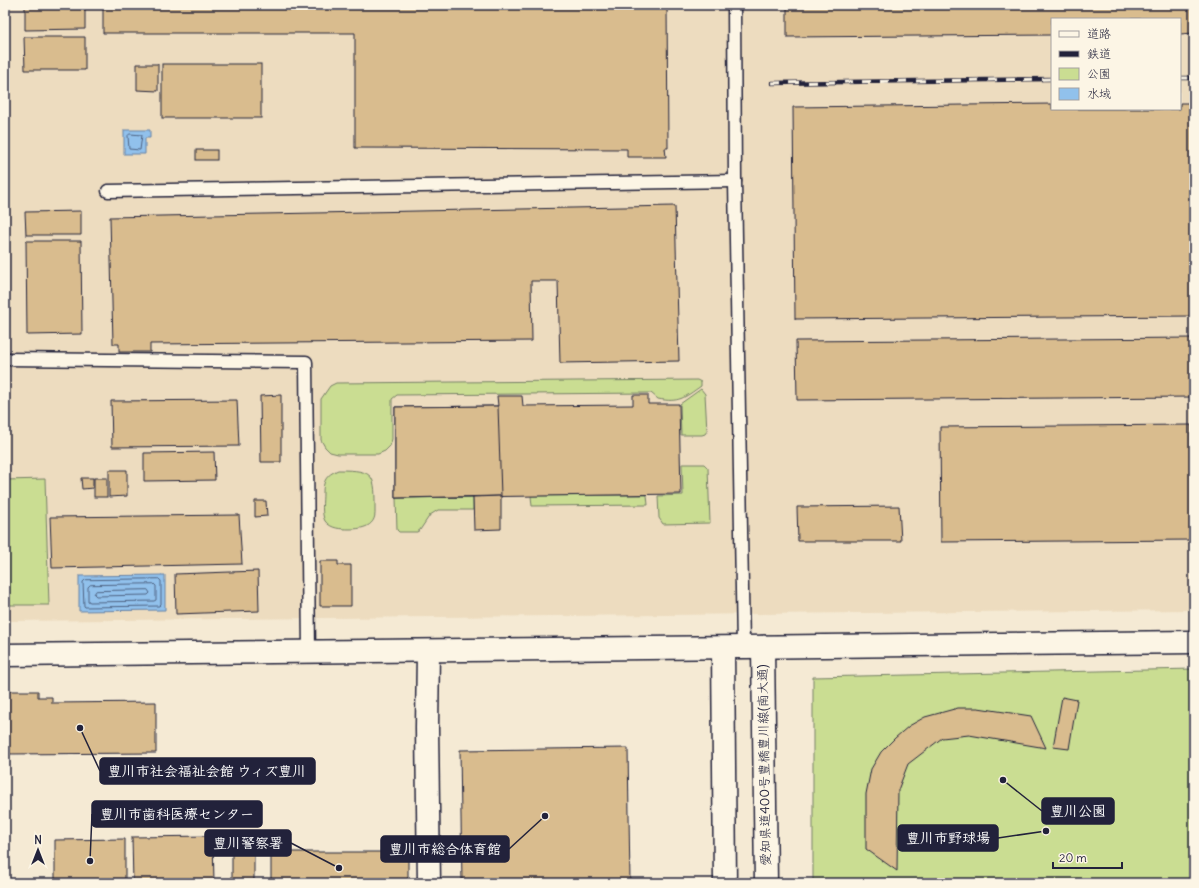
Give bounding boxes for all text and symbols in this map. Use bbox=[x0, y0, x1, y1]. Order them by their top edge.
legend bbox=[1051, 18, 1181, 110]
text: 道路 bbox=[1087, 26, 1111, 41]
text: 鉄道 bbox=[1087, 46, 1111, 61]
text: 公園 bbox=[1087, 66, 1111, 81]
text: 水域 bbox=[1087, 86, 1111, 101]
street label: 愛知県道400号豊橋豊川線(南大通) bbox=[754, 664, 774, 866]
callout: 豊川市社会福祉会館 ウィズ豊川 bbox=[100, 758, 315, 784]
text: 豊川市社会福祉会館 ウィズ豊川 bbox=[108, 762, 306, 780]
callout: 豊川公園 bbox=[1042, 798, 1114, 824]
callout: 豊川市歯科医療センター bbox=[92, 801, 262, 827]
text: 豊川公園 bbox=[1050, 802, 1106, 820]
text: 豊川市歯科医療センター bbox=[100, 805, 254, 823]
callout: 豊川市野球場 bbox=[898, 825, 998, 851]
text: 豊川市野球場 bbox=[906, 829, 990, 847]
north arrow bbox=[18, 830, 58, 870]
callout: 豊川警察署 bbox=[205, 830, 291, 856]
text: N bbox=[34, 833, 42, 847]
text: 豊川警察署 bbox=[213, 834, 283, 852]
callout: 豊川市総合体育館 bbox=[381, 836, 509, 862]
text: 豊川市総合体育館 bbox=[389, 840, 501, 858]
scale bar bbox=[1053, 844, 1122, 870]
text: 20 m bbox=[1059, 850, 1087, 865]

